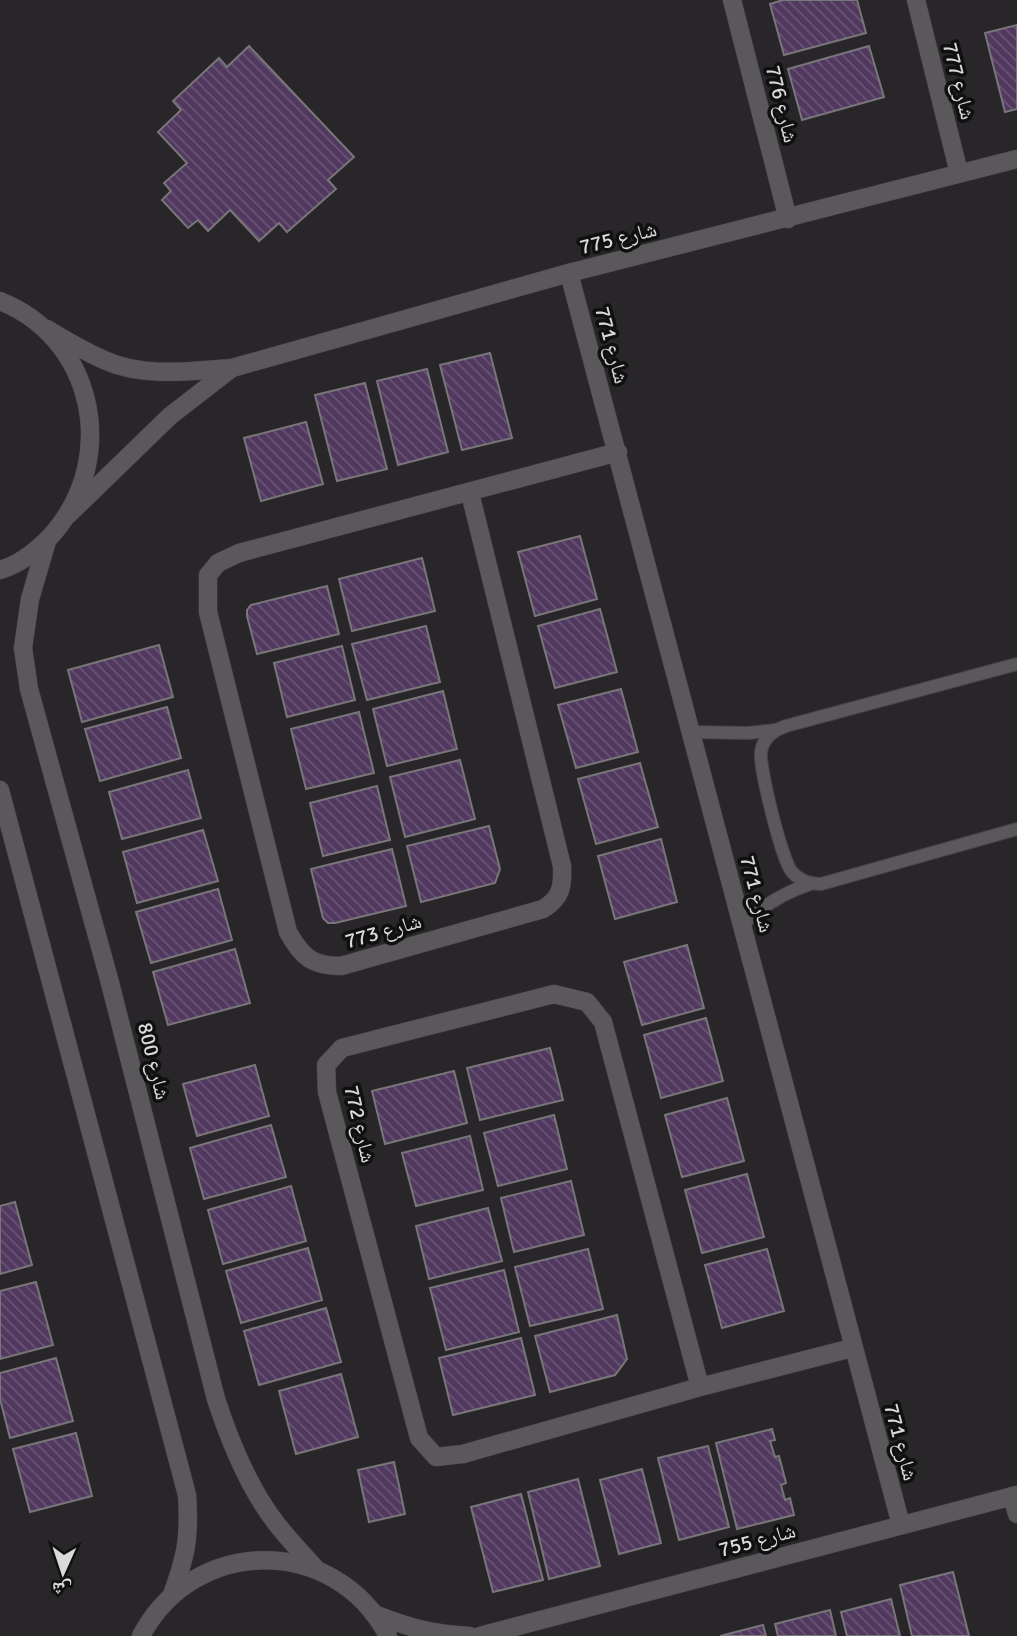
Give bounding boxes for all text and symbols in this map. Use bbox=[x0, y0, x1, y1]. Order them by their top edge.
street label: شارع 777 bbox=[937, 40, 981, 122]
street label: شارع 776 bbox=[760, 63, 804, 145]
street label: شارع 775 bbox=[577, 216, 659, 260]
street label: شارع 771 bbox=[589, 304, 635, 386]
street label: شارع 771 bbox=[734, 853, 780, 935]
street label: شارع 773 bbox=[342, 908, 424, 954]
street label: شارع 800 bbox=[132, 1020, 176, 1102]
street label: شارع 772 bbox=[338, 1083, 382, 1165]
street label: شارع 771 bbox=[878, 1401, 924, 1483]
street label: شارع 755 bbox=[716, 1517, 798, 1563]
north arrow bbox=[28, 1538, 98, 1608]
text: ش bbox=[51, 1576, 73, 1601]

